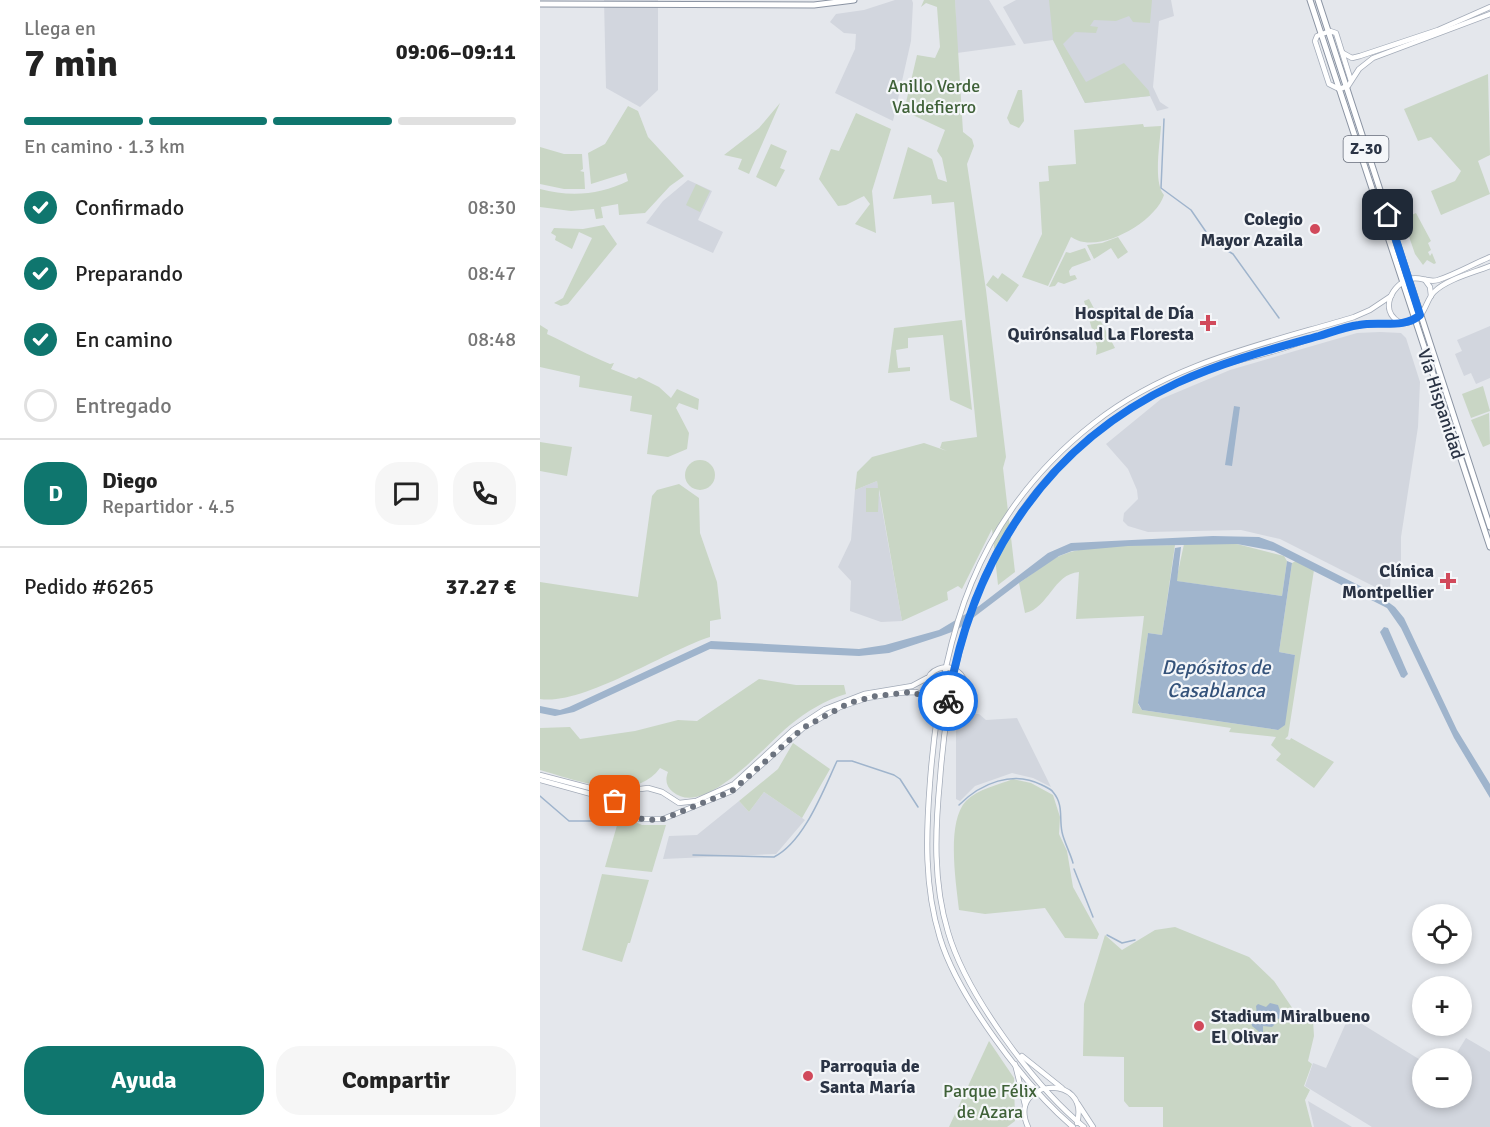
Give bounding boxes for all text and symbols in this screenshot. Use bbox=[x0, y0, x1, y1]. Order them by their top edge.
text: Llega en bbox=[24, 16, 96, 41]
text: 09:06–09:11 bbox=[396, 38, 516, 65]
text: 7 min bbox=[24, 39, 118, 87]
park label: Anillo Verde Valdefierro bbox=[888, 75, 980, 118]
text: En camino · 1.3 km bbox=[24, 134, 185, 159]
road number: Z-30 bbox=[1344, 136, 1388, 162]
pin bbox=[1362, 189, 1413, 240]
icon: check bbox=[24, 191, 57, 224]
text: Confirmado bbox=[75, 194, 184, 221]
text: 08:30 bbox=[467, 195, 516, 220]
icon: home bbox=[1371, 198, 1404, 231]
place label: Colegio Mayor Azaila bbox=[1201, 208, 1303, 251]
marker: Colegio Mayor Azaila bbox=[1308, 222, 1322, 236]
icon: check bbox=[24, 257, 57, 290]
text: Preparando bbox=[75, 260, 183, 287]
text: 08:47 bbox=[467, 261, 516, 286]
place label: Hospital de Día Quirónsalud La Floresta bbox=[1008, 302, 1194, 345]
marker: Hospital de Día Quirónsalud La Floresta bbox=[1199, 314, 1217, 332]
icon: check bbox=[24, 323, 57, 356]
text: En camino bbox=[75, 326, 173, 353]
text: 08:48 bbox=[467, 327, 516, 352]
street label: Vía Hispanidad bbox=[1413, 346, 1469, 462]
text: Entregado bbox=[75, 392, 172, 419]
button: chat bbox=[375, 462, 438, 525]
button: phone bbox=[453, 462, 516, 525]
text: Diego bbox=[102, 467, 157, 494]
text: D bbox=[48, 480, 63, 507]
text: Repartidor · 4.5 bbox=[102, 494, 235, 519]
place label: Clínica Montpellier bbox=[1342, 560, 1435, 603]
marker: Clínica Montpellier bbox=[1439, 572, 1457, 590]
text: Pedido #6265 bbox=[24, 573, 154, 600]
text: 37.27 € bbox=[445, 573, 516, 600]
water label: Depósitos de Casablanca bbox=[1161, 655, 1272, 703]
courier bbox=[918, 671, 978, 731]
icon: bike bbox=[932, 685, 965, 718]
pin bbox=[589, 775, 640, 826]
icon: bag bbox=[598, 784, 631, 817]
map controls bbox=[1412, 904, 1472, 1108]
button: locate bbox=[1412, 904, 1472, 964]
button: + bbox=[1412, 976, 1472, 1036]
place label: Stadium Miralbueno El Olivar bbox=[1211, 1005, 1370, 1048]
marker: Stadium Miralbueno El Olivar bbox=[1192, 1019, 1206, 1033]
button: Ayuda bbox=[24, 1046, 264, 1115]
button: Compartir bbox=[276, 1046, 516, 1115]
button: − bbox=[1412, 1048, 1472, 1108]
place label: Parroquia de Santa María bbox=[820, 1055, 920, 1098]
marker: Parroquia de Santa María bbox=[801, 1069, 815, 1083]
park label: Parque Félix de Azara bbox=[943, 1080, 1038, 1123]

